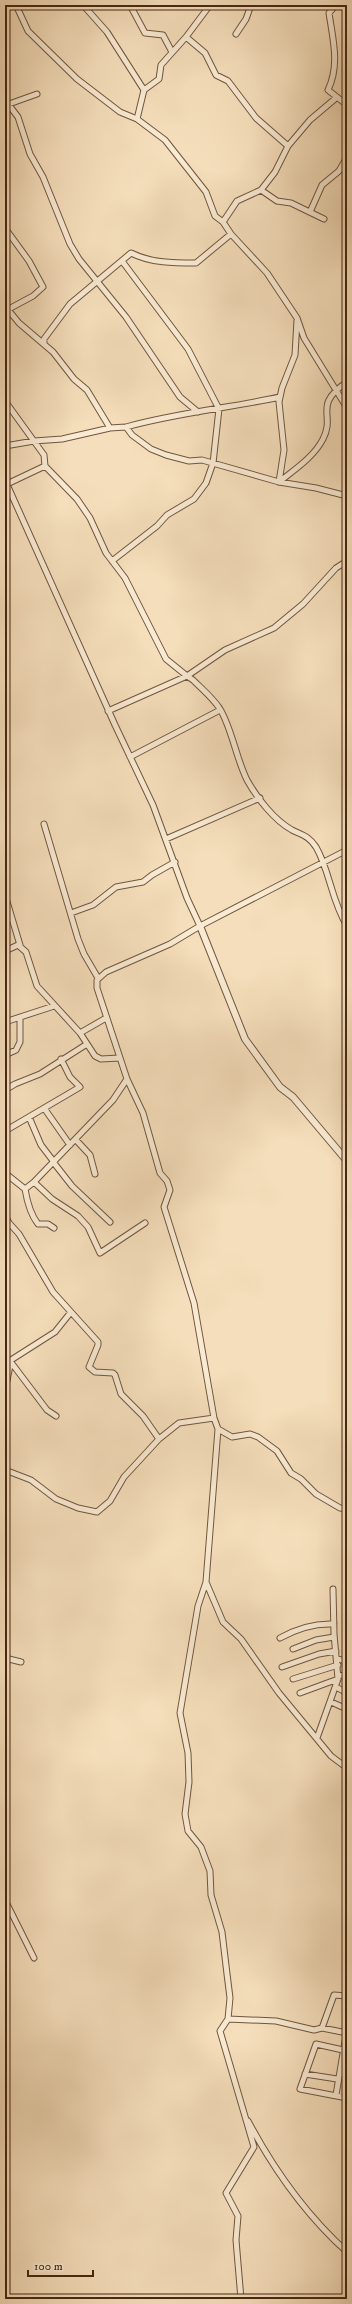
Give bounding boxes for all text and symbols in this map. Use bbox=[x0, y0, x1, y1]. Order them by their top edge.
scale bar bbox=[28, 2252, 93, 2278]
text: 100 m bbox=[34, 2259, 63, 2274]

